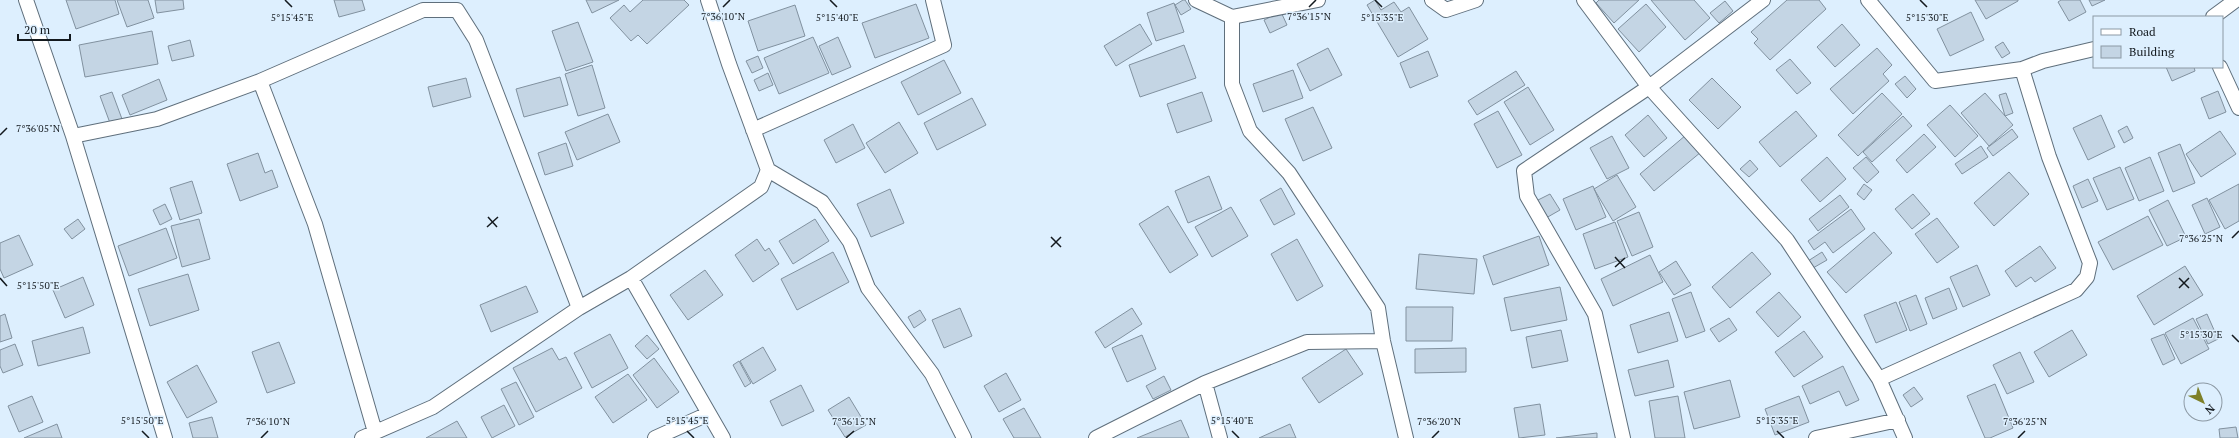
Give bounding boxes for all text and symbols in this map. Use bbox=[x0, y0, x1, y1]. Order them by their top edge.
text: 7°36'10"N bbox=[701, 10, 746, 23]
text: 7°36'15"N bbox=[1287, 10, 1332, 23]
text: 5°15'45"E bbox=[271, 11, 314, 24]
text: 5°15'40"E bbox=[816, 11, 859, 24]
text: 5°15'35"E bbox=[1361, 11, 1404, 24]
text: 5°15'30"E bbox=[1906, 11, 1949, 24]
scale bar bbox=[18, 16, 70, 42]
legend bbox=[2093, 16, 2223, 68]
text: 20 m bbox=[24, 22, 51, 37]
text: Road bbox=[2129, 24, 2156, 39]
text: Building bbox=[2129, 44, 2175, 59]
text: 7°36'05"N bbox=[16, 122, 61, 135]
text: 7°36'25"N bbox=[2179, 232, 2224, 245]
text: 5°15'50"E bbox=[17, 279, 60, 292]
text: 5°15'30"E bbox=[2180, 328, 2223, 341]
north arrow bbox=[2183, 382, 2223, 422]
text: N bbox=[2202, 401, 2218, 418]
text: 5°15'50"E bbox=[121, 414, 164, 427]
text: 5°15'45"E bbox=[666, 414, 709, 427]
text: 5°15'40"E bbox=[1211, 414, 1254, 427]
text: 5°15'35"E bbox=[1756, 414, 1799, 427]
text: 7°36'10"N bbox=[246, 415, 291, 428]
text: 7°36'15"N bbox=[832, 415, 877, 428]
text: 7°36'20"N bbox=[1417, 415, 1462, 428]
text: 7°36'25"N bbox=[2003, 415, 2048, 428]

